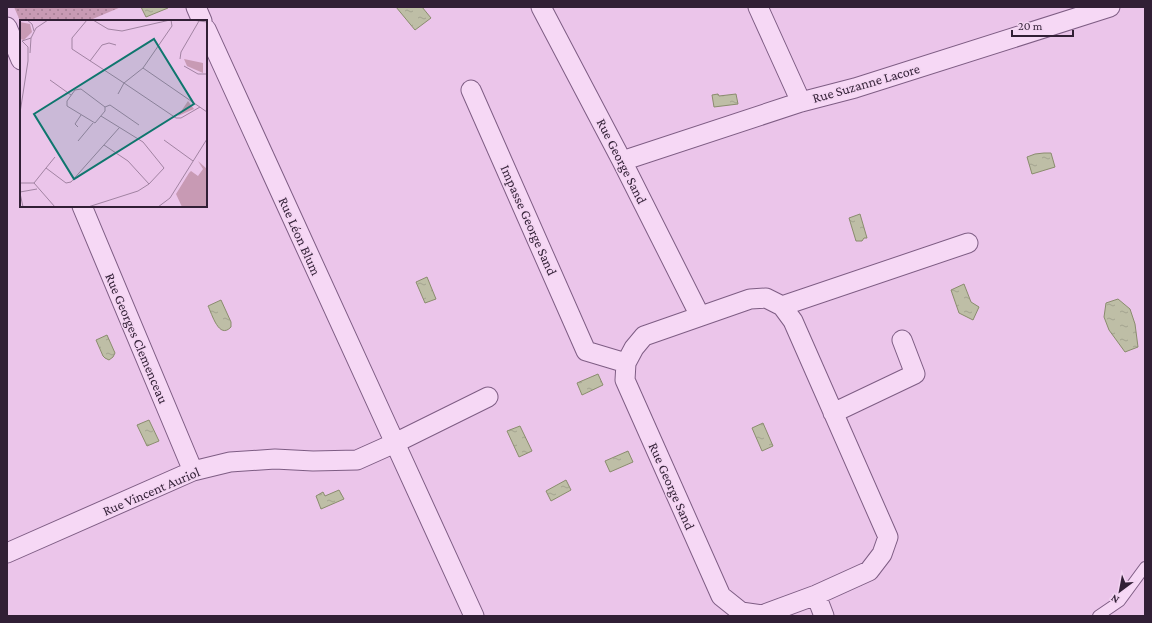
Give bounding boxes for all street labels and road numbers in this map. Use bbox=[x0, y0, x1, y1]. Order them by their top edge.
street label: Rue Suzanne Lacore bbox=[810, 60, 922, 106]
street label: Rue George Sand bbox=[594, 116, 651, 207]
street label: Impasse George Sand bbox=[497, 162, 561, 278]
street label: Rue Léon Blum bbox=[276, 194, 324, 278]
street label: Rue Georges Clemenceau bbox=[102, 270, 172, 406]
street label: Rue George Sand bbox=[646, 440, 699, 533]
street label: Rue Vincent Auriol bbox=[100, 463, 202, 519]

